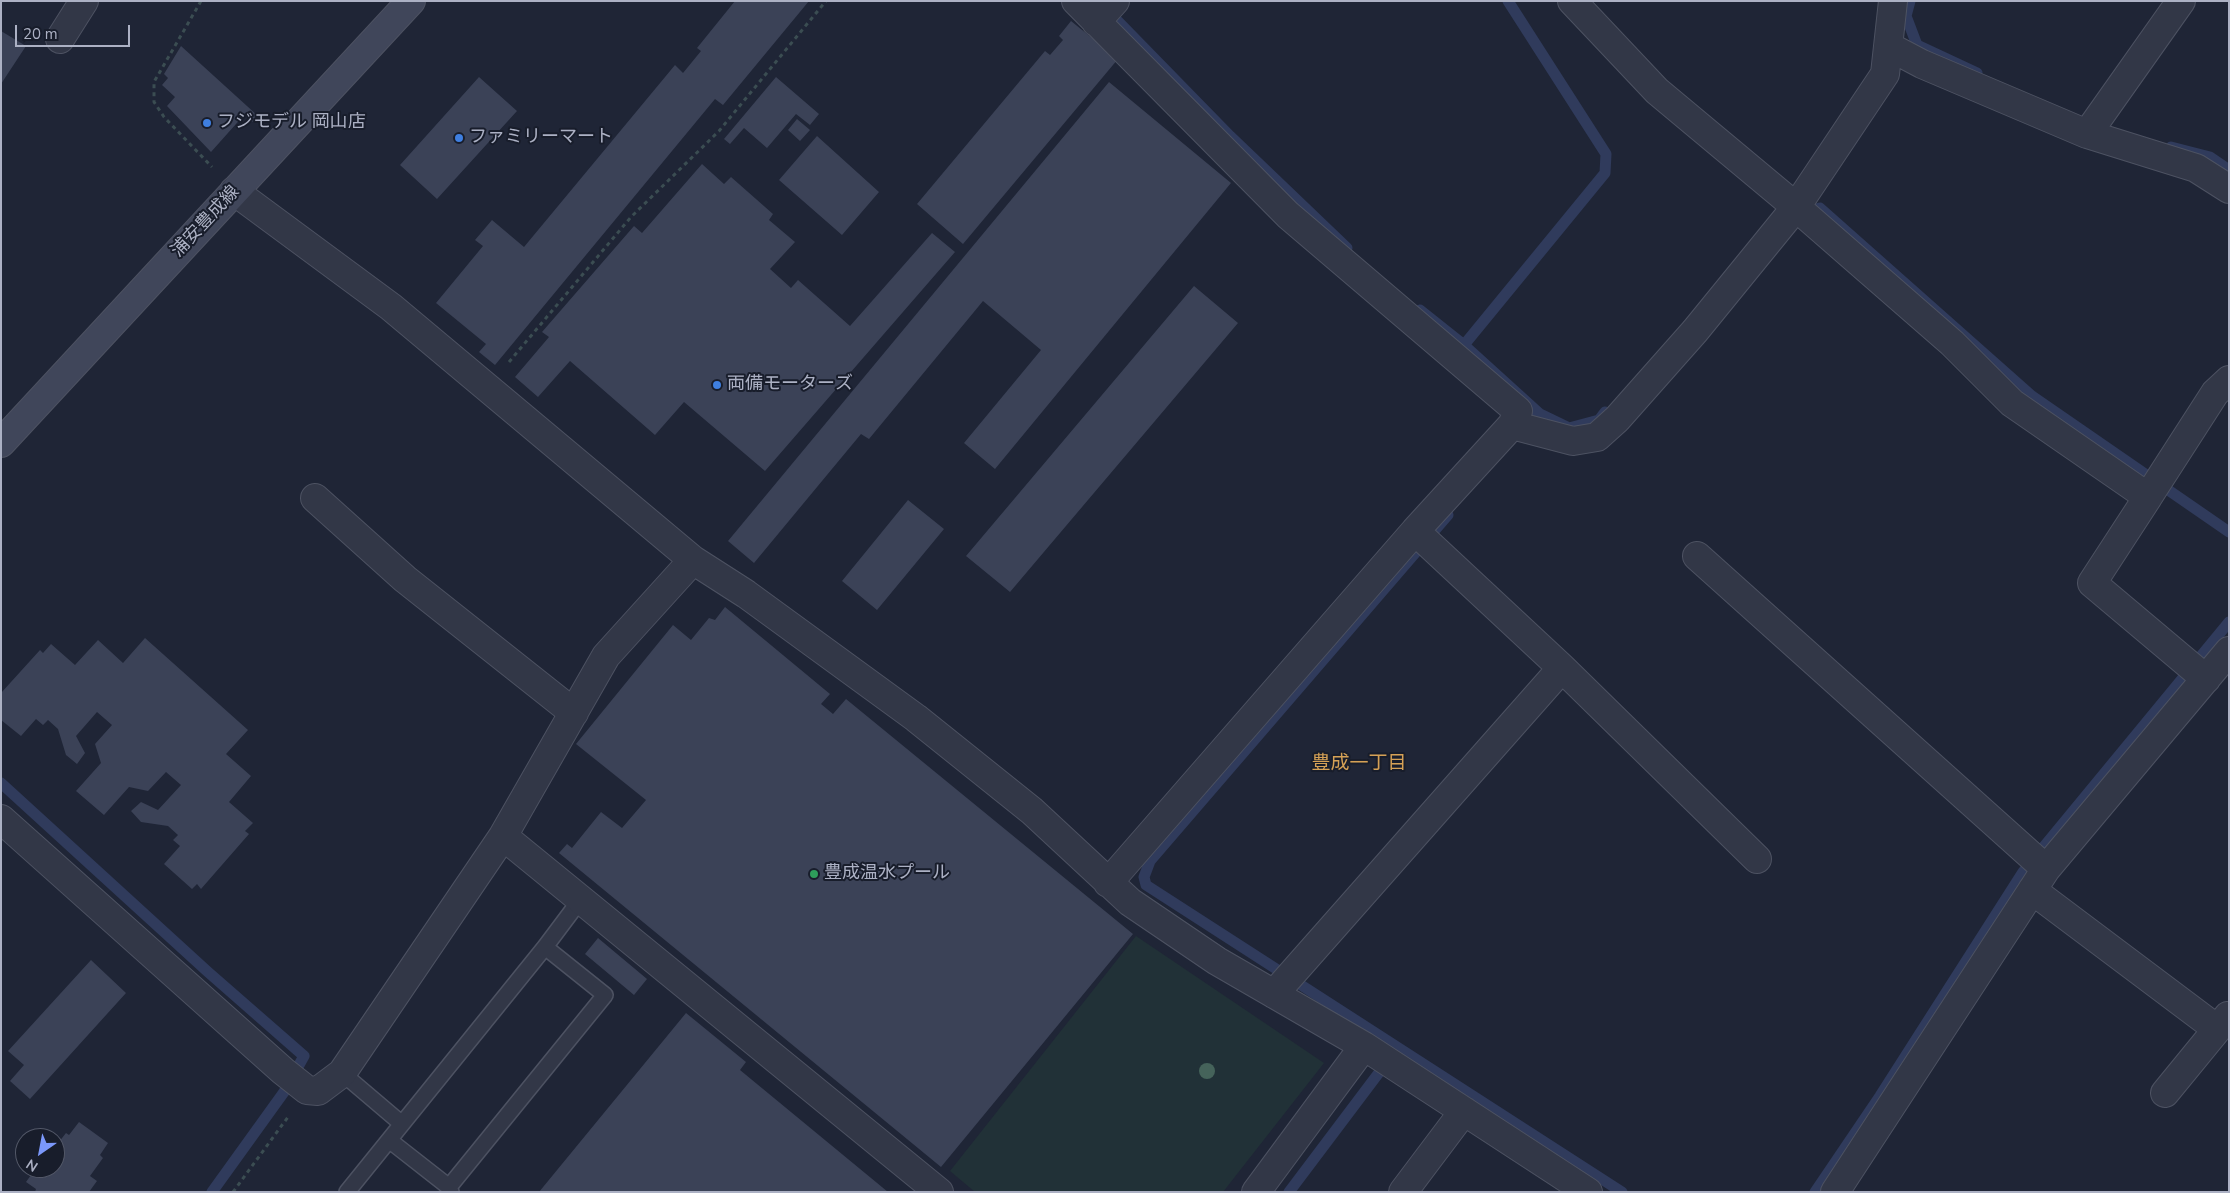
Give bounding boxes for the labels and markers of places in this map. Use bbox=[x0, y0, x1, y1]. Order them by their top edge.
place label: フジモデル 岡山店 bbox=[217, 112, 366, 134]
marker: フジモデル 岡山店 bbox=[201, 117, 213, 129]
place label: ファミリーマート bbox=[469, 127, 613, 149]
marker: ファミリーマート bbox=[453, 132, 465, 144]
place label: 両備モーターズ bbox=[727, 374, 853, 396]
marker: 両備モーターズ bbox=[711, 379, 723, 391]
place label: 豊成温水プール bbox=[824, 863, 950, 885]
marker: 豊成温水プール bbox=[808, 868, 820, 880]

